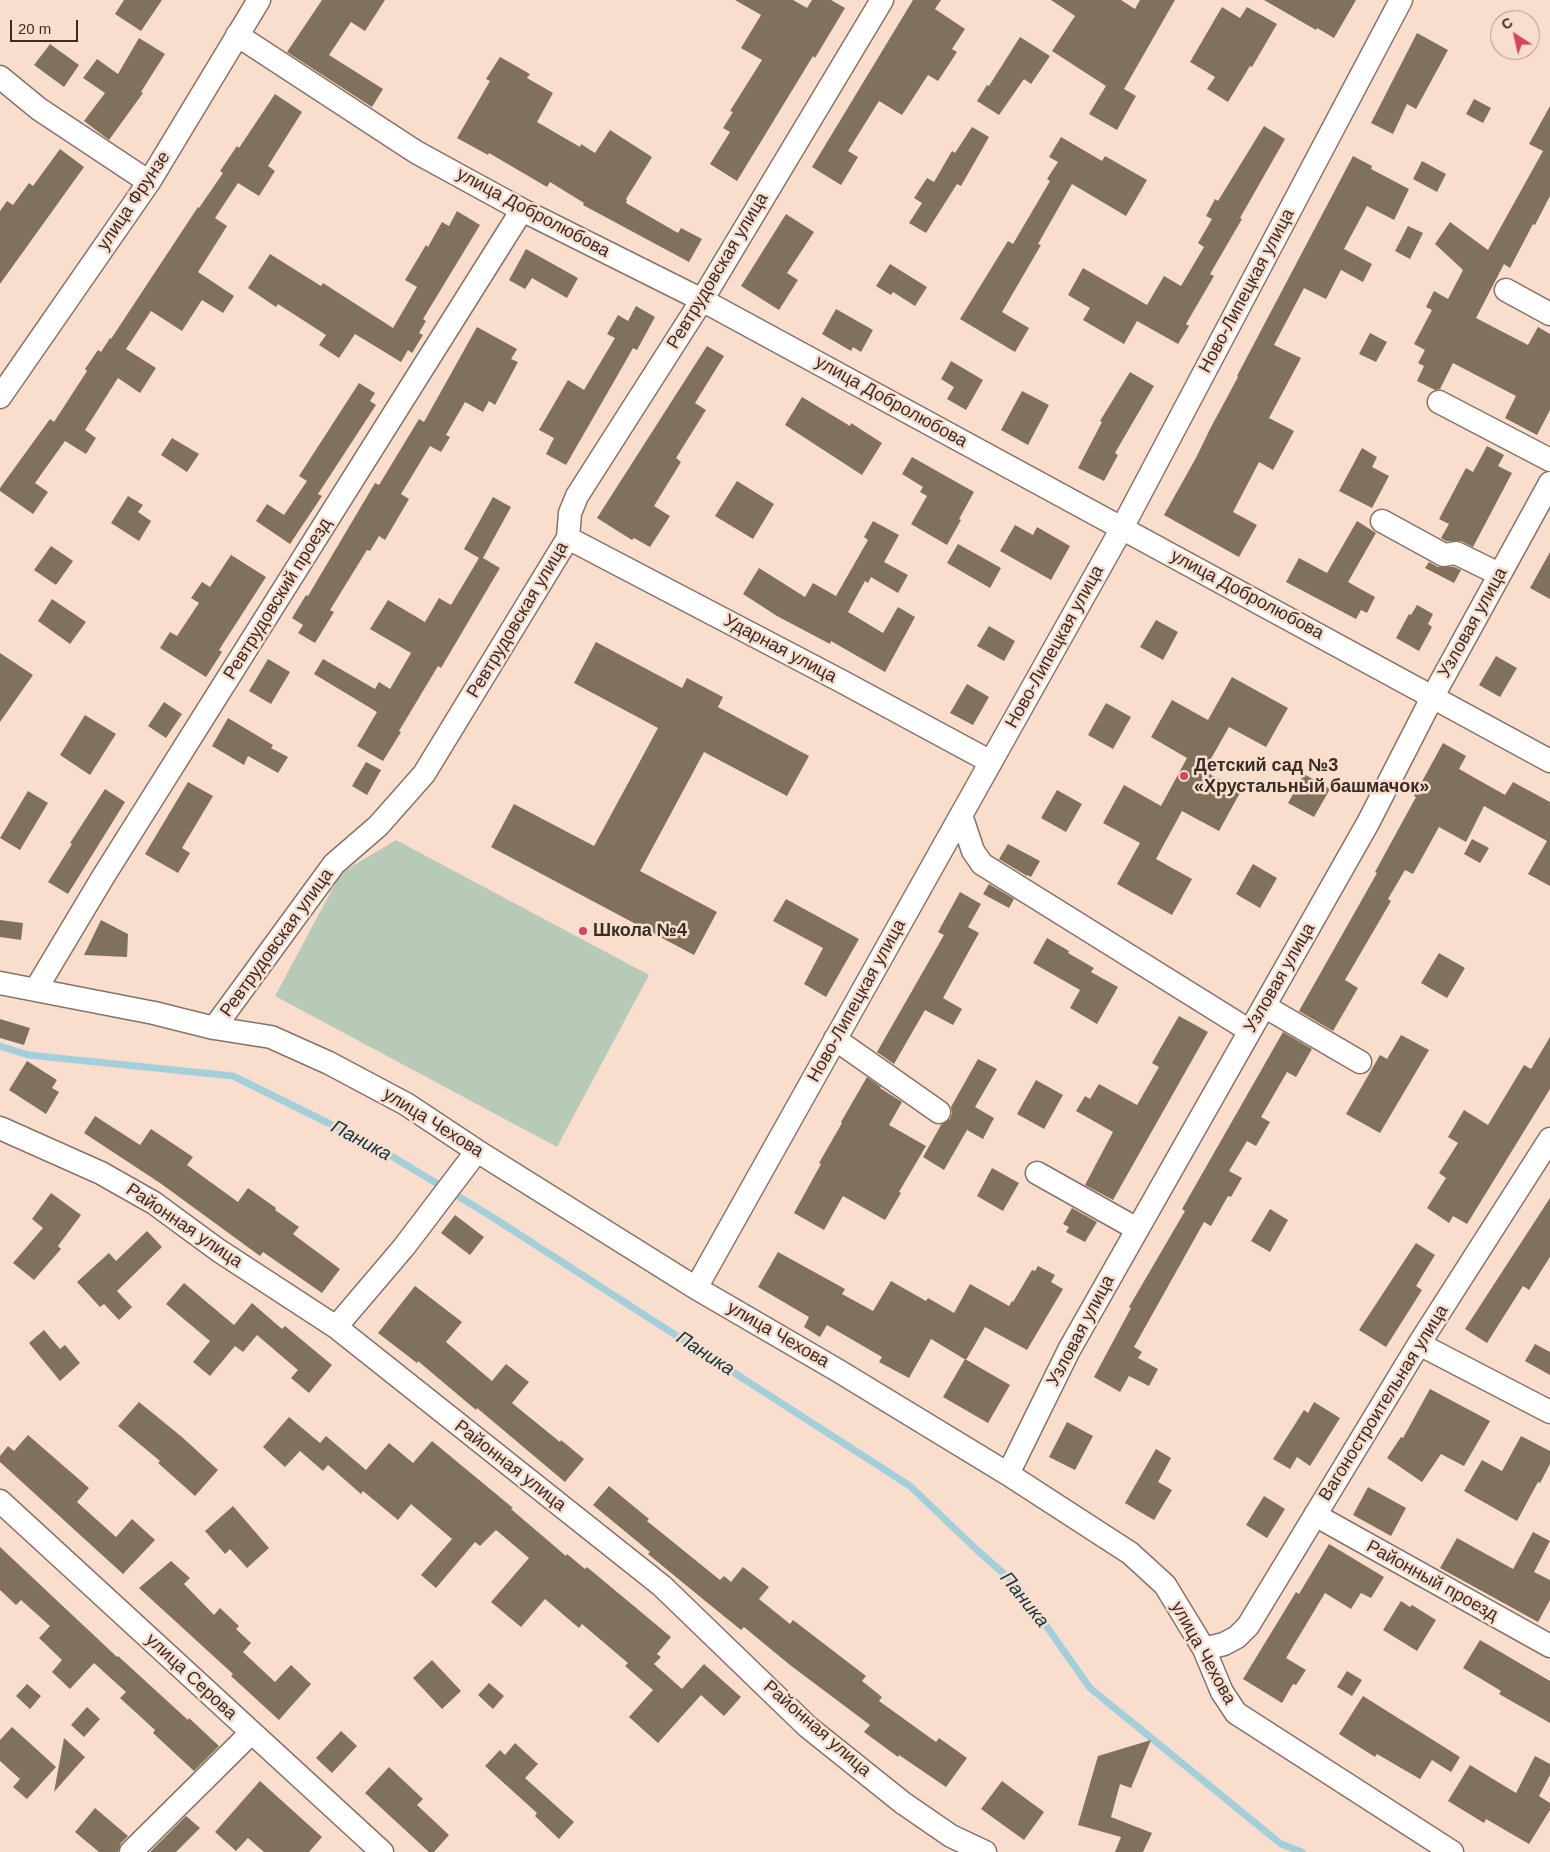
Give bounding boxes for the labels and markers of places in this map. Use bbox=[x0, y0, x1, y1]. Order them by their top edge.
place label: Детский сад №3 «Хрустальный башмачок» bbox=[1194, 755, 1429, 798]
marker: Детский сад №3 «Хрустальный башмачок» bbox=[1178, 770, 1190, 782]
place label: Школа №4 bbox=[593, 920, 687, 942]
marker: Школа №4 bbox=[577, 925, 589, 937]

